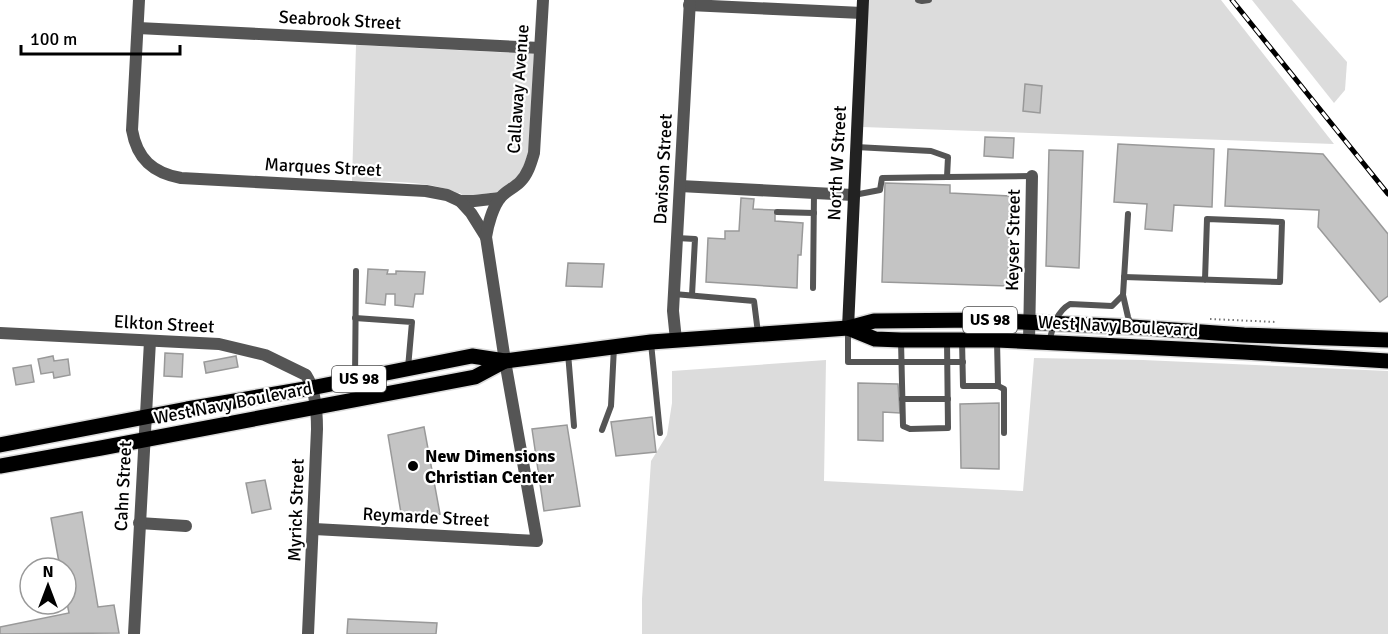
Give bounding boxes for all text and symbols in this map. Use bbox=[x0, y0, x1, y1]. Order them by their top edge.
street label: Seabrook Street bbox=[278, 6, 402, 34]
scale bar bbox=[21, 18, 180, 56]
street label: Callaway Avenue bbox=[503, 24, 533, 154]
text: 100 m bbox=[30, 28, 77, 50]
street label: North W Street bbox=[823, 105, 851, 221]
street label: Davison Street bbox=[649, 113, 677, 225]
street label: Marques Street bbox=[264, 153, 382, 181]
street label: Keyser Street bbox=[1001, 189, 1025, 291]
road number: US 98 bbox=[963, 307, 1017, 333]
street label: Elkton Street bbox=[113, 310, 215, 338]
street label: West Navy Boulevard bbox=[1037, 311, 1199, 341]
road number: US 98 bbox=[332, 366, 386, 392]
street label: West Navy Boulevard bbox=[152, 377, 314, 429]
street label: Cahn Street bbox=[110, 440, 136, 532]
place label: New Dimensions Christian Center bbox=[425, 445, 555, 488]
street label: Myrick Street bbox=[283, 458, 309, 562]
marker: New Dimensions Christian Center bbox=[406, 459, 420, 473]
street label: Reymarde Street bbox=[362, 503, 490, 531]
north arrow bbox=[18, 556, 78, 616]
text: N bbox=[42, 562, 54, 582]

